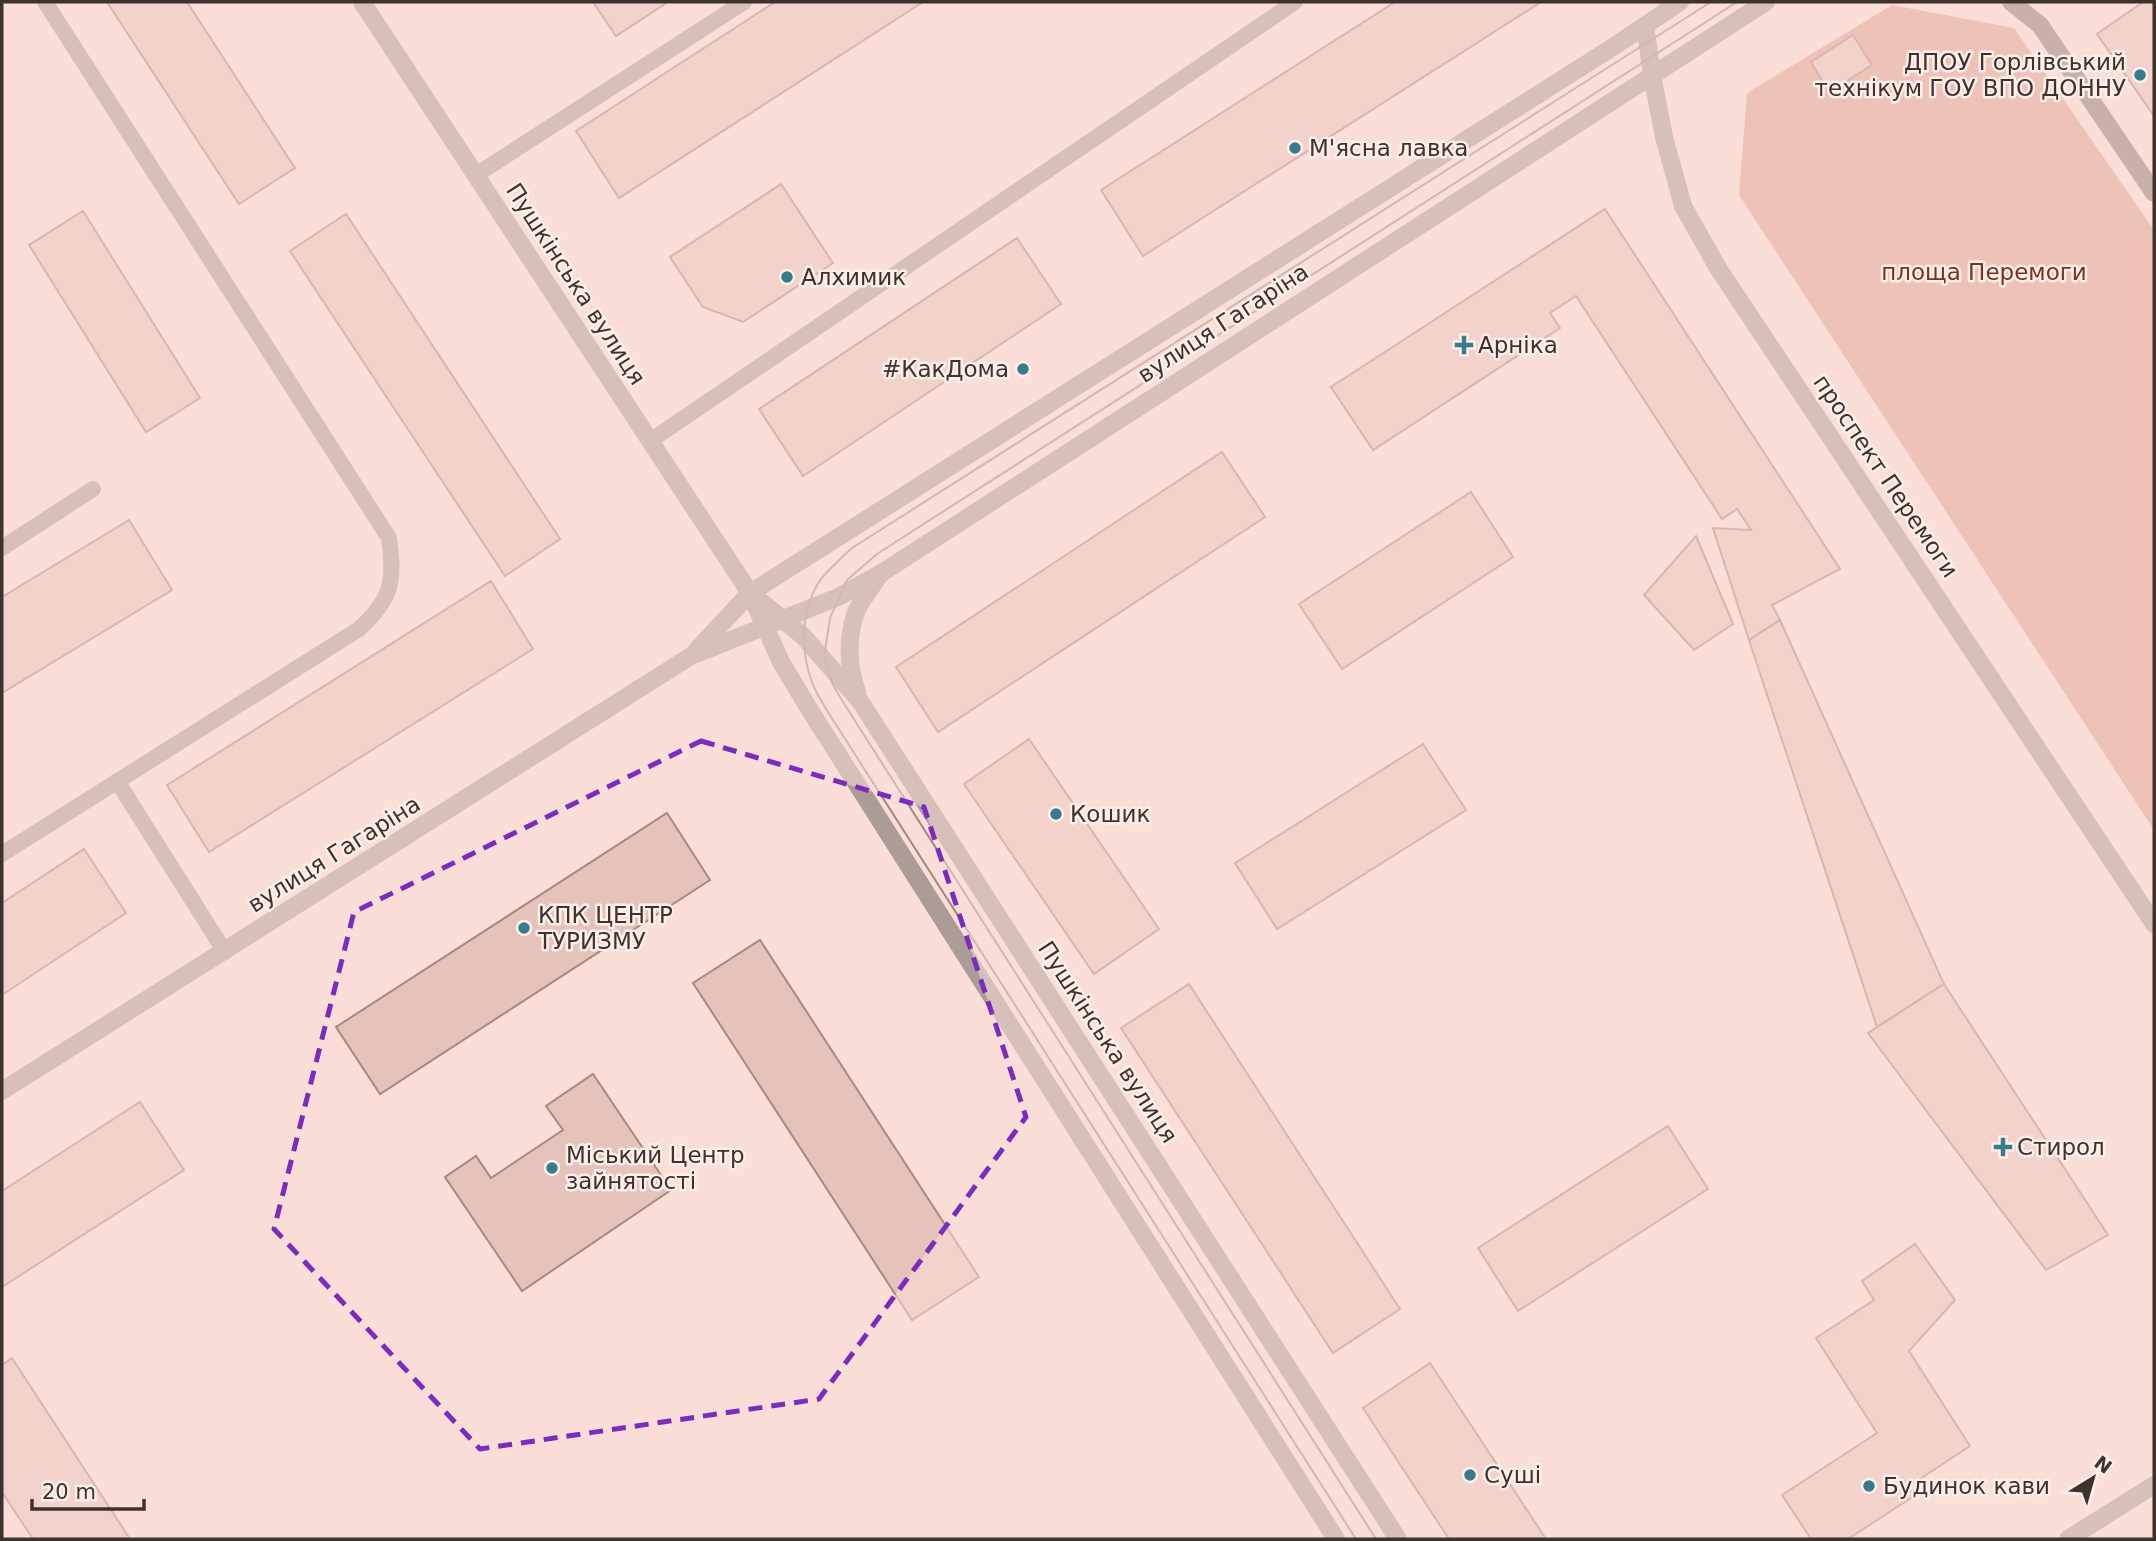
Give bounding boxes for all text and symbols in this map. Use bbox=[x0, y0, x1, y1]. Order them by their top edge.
place label: ДПОУ Горлівський технікум ГОУ ВПО ДОННУ bbox=[1815, 49, 2126, 101]
marker: ДПОУ Горлівський технікум ГОУ ВПО ДОННУ bbox=[2132, 67, 2148, 83]
place label: М'ясна лавка bbox=[1309, 135, 1468, 161]
marker: М'ясна лавка bbox=[1287, 140, 1303, 156]
street label: Пушкінська вулиця bbox=[501, 178, 651, 390]
street label: вулиця Гагаріна bbox=[1133, 258, 1313, 388]
park label: площа Перемоги bbox=[1881, 259, 2087, 285]
place label: Алхимик bbox=[801, 264, 906, 290]
marker: Алхимик bbox=[779, 269, 795, 285]
place label: Арніка bbox=[1478, 332, 1558, 358]
marker: Арніка bbox=[1456, 337, 1472, 353]
place label: #КакДома bbox=[882, 356, 1009, 382]
marker: #КакДома bbox=[1015, 361, 1031, 377]
street label: проспект Перемоги bbox=[1808, 370, 1964, 582]
street label: вулиця Гагаріна bbox=[243, 791, 425, 917]
place label: Кошик bbox=[1070, 801, 1150, 827]
marker: Кошик bbox=[1048, 806, 1064, 822]
place label: КПК ЦЕНТР ТУРИЗМУ bbox=[537, 902, 673, 954]
marker: КПК ЦЕНТР ТУРИЗМУ bbox=[516, 920, 532, 936]
street label: Пушкінська вулиця bbox=[1033, 936, 1183, 1148]
place label: Стирол bbox=[2017, 1134, 2105, 1160]
marker: Стирол bbox=[1995, 1139, 2011, 1155]
place label: Міський Центр зайнятості bbox=[566, 1142, 745, 1194]
marker: Міський Центр зайнятості bbox=[544, 1160, 560, 1176]
north arrow bbox=[2058, 1443, 2128, 1513]
text: N bbox=[2090, 1451, 2116, 1478]
place label: Суші bbox=[1484, 1462, 1541, 1488]
marker: Суші bbox=[1462, 1467, 1478, 1483]
scale bar bbox=[32, 1468, 144, 1512]
place label: Будинок кави bbox=[1883, 1473, 2050, 1499]
marker: Будинок кави bbox=[1861, 1478, 1877, 1494]
text: 20 m bbox=[42, 1480, 96, 1504]

